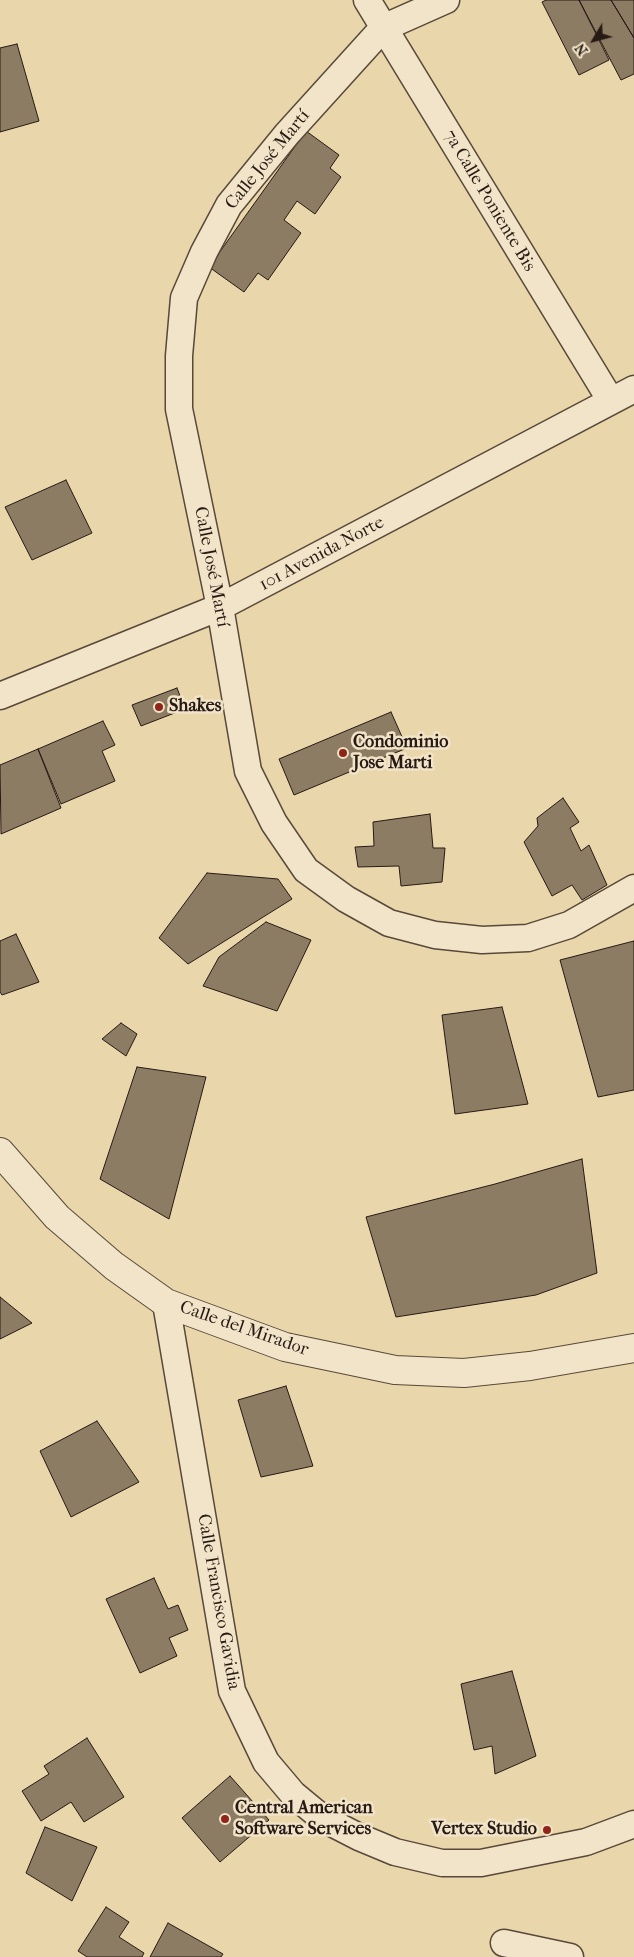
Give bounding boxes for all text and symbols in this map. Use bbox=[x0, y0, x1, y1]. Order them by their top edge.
north arrow bbox=[569, 15, 619, 65]
text: N bbox=[572, 40, 592, 59]
street label: Calle José Martí bbox=[221, 106, 315, 214]
street label: 7a Calle Poniente Bis bbox=[438, 126, 540, 276]
street label: Calle José Martí bbox=[189, 505, 233, 629]
street label: 101 Avenida Norte bbox=[256, 512, 388, 596]
place label: Shakes bbox=[169, 696, 221, 718]
marker: Shakes bbox=[153, 701, 165, 713]
place label: Condominio Jose Marti bbox=[353, 732, 448, 774]
marker: Condominio Jose Marti bbox=[337, 747, 349, 759]
street label: Calle del Mirador bbox=[177, 1297, 311, 1361]
street label: Calle Francisco Gavidia bbox=[192, 1512, 244, 1692]
place label: Central American Software Services bbox=[235, 1798, 373, 1840]
marker: Central American Software Services bbox=[219, 1813, 231, 1825]
place label: Vertex Studio bbox=[431, 1819, 537, 1841]
marker: Vertex Studio bbox=[541, 1824, 553, 1836]

